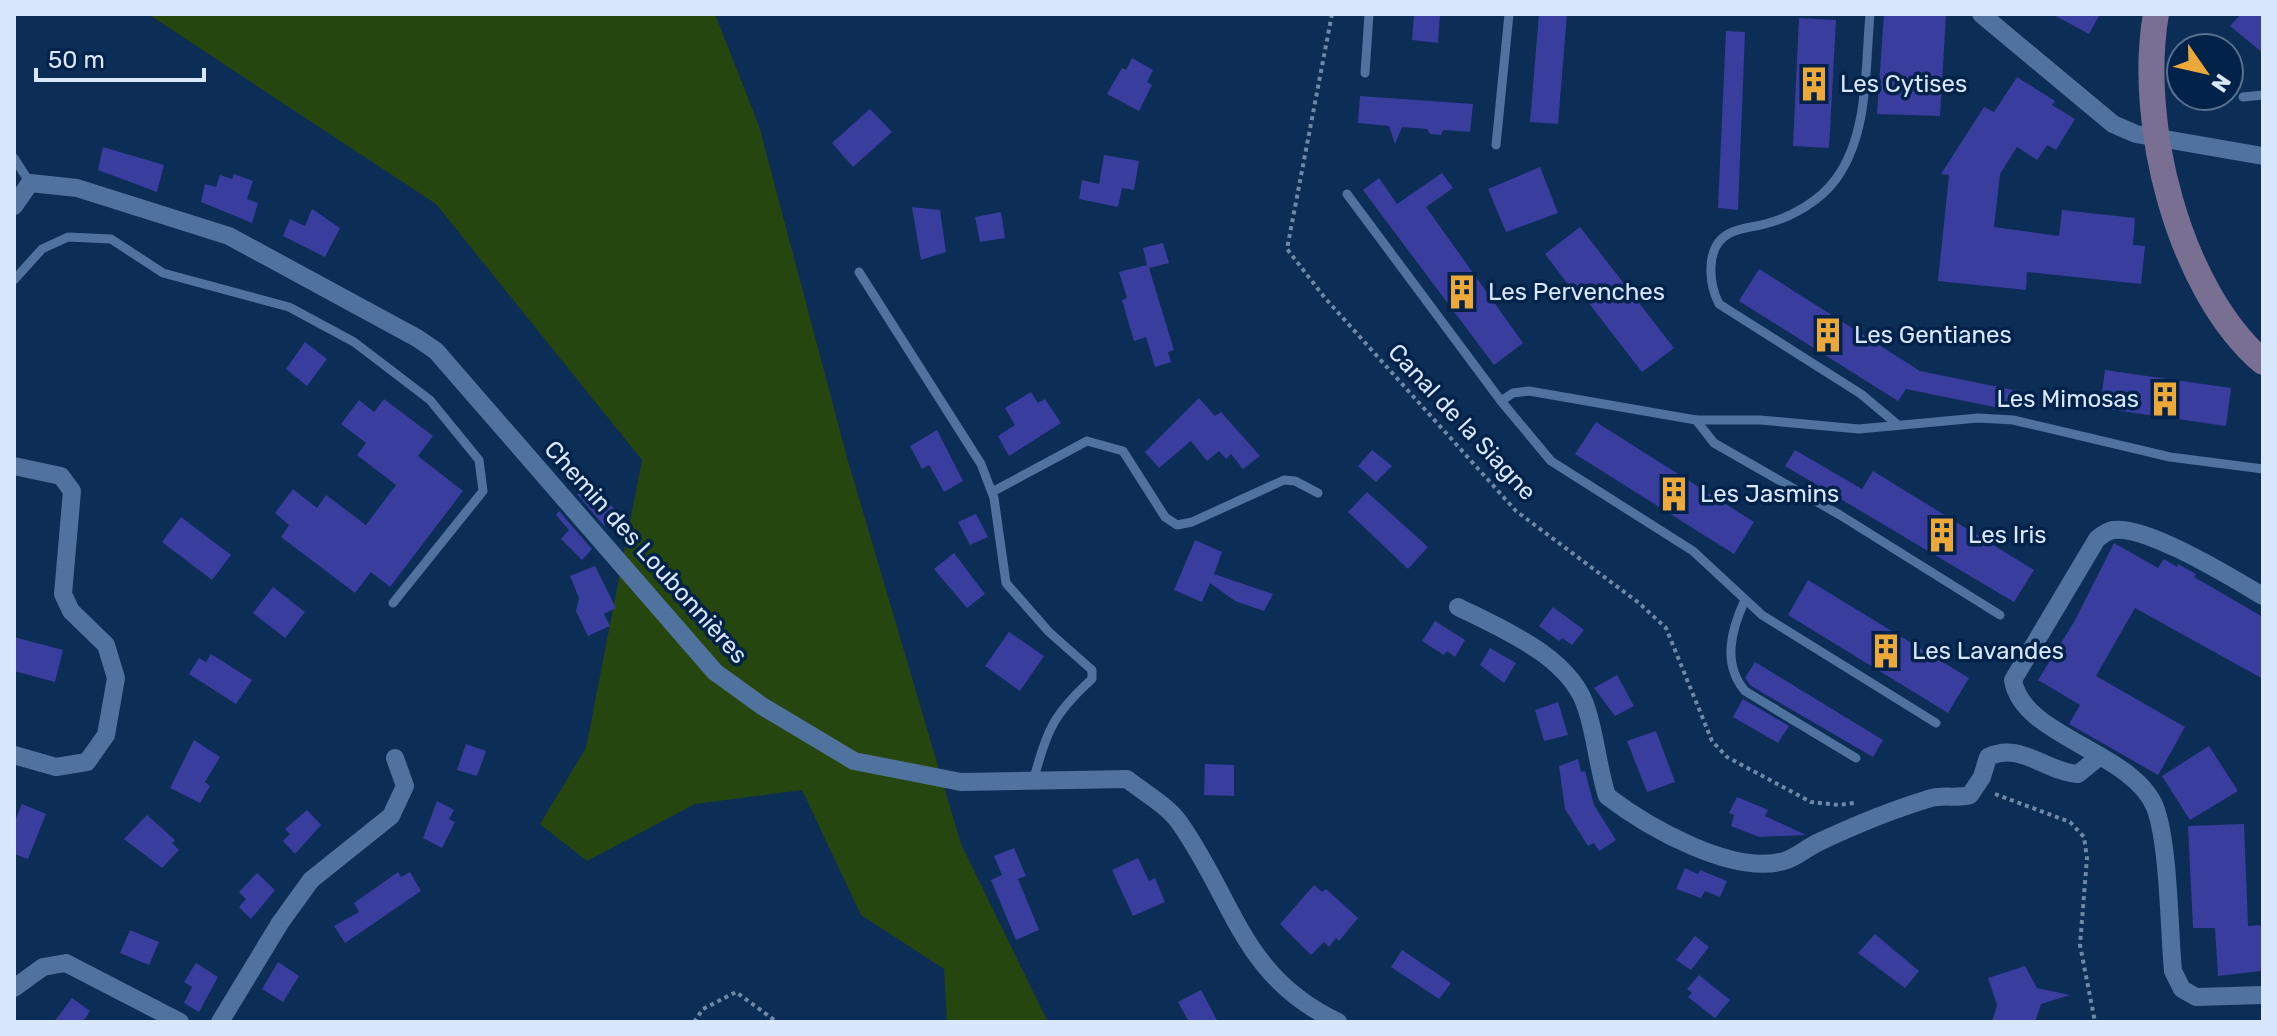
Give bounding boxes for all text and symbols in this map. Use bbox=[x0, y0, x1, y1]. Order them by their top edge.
scale bar bbox=[36, 32, 204, 82]
north arrow bbox=[2165, 32, 2245, 112]
text: 50 m bbox=[48, 46, 105, 74]
building icon: Les Cytises bbox=[1795, 65, 1833, 103]
text: N bbox=[2206, 69, 2237, 97]
place label: Les Cytises bbox=[1840, 70, 1967, 98]
building icon: Les Pervenches bbox=[1443, 273, 1481, 311]
place label: Les Pervenches bbox=[1488, 278, 1665, 306]
building icon: Les Gentianes bbox=[1809, 316, 1847, 354]
place label: Les Gentianes bbox=[1854, 321, 2012, 349]
street label: Canal de la Siagne bbox=[1382, 338, 1542, 506]
building icon: Les Mimosas bbox=[2146, 380, 2184, 418]
place label: Les Mimosas bbox=[1996, 385, 2139, 413]
street label: Chemin des Loubonnières bbox=[539, 435, 753, 669]
building icon: Les Jasmins bbox=[1655, 475, 1693, 513]
place label: Les Jasmins bbox=[1700, 480, 1839, 508]
building icon: Les Iris bbox=[1923, 516, 1961, 554]
place label: Les Iris bbox=[1968, 521, 2047, 549]
building icon: Les Lavandes bbox=[1867, 632, 1905, 670]
place label: Les Lavandes bbox=[1912, 637, 2064, 665]

